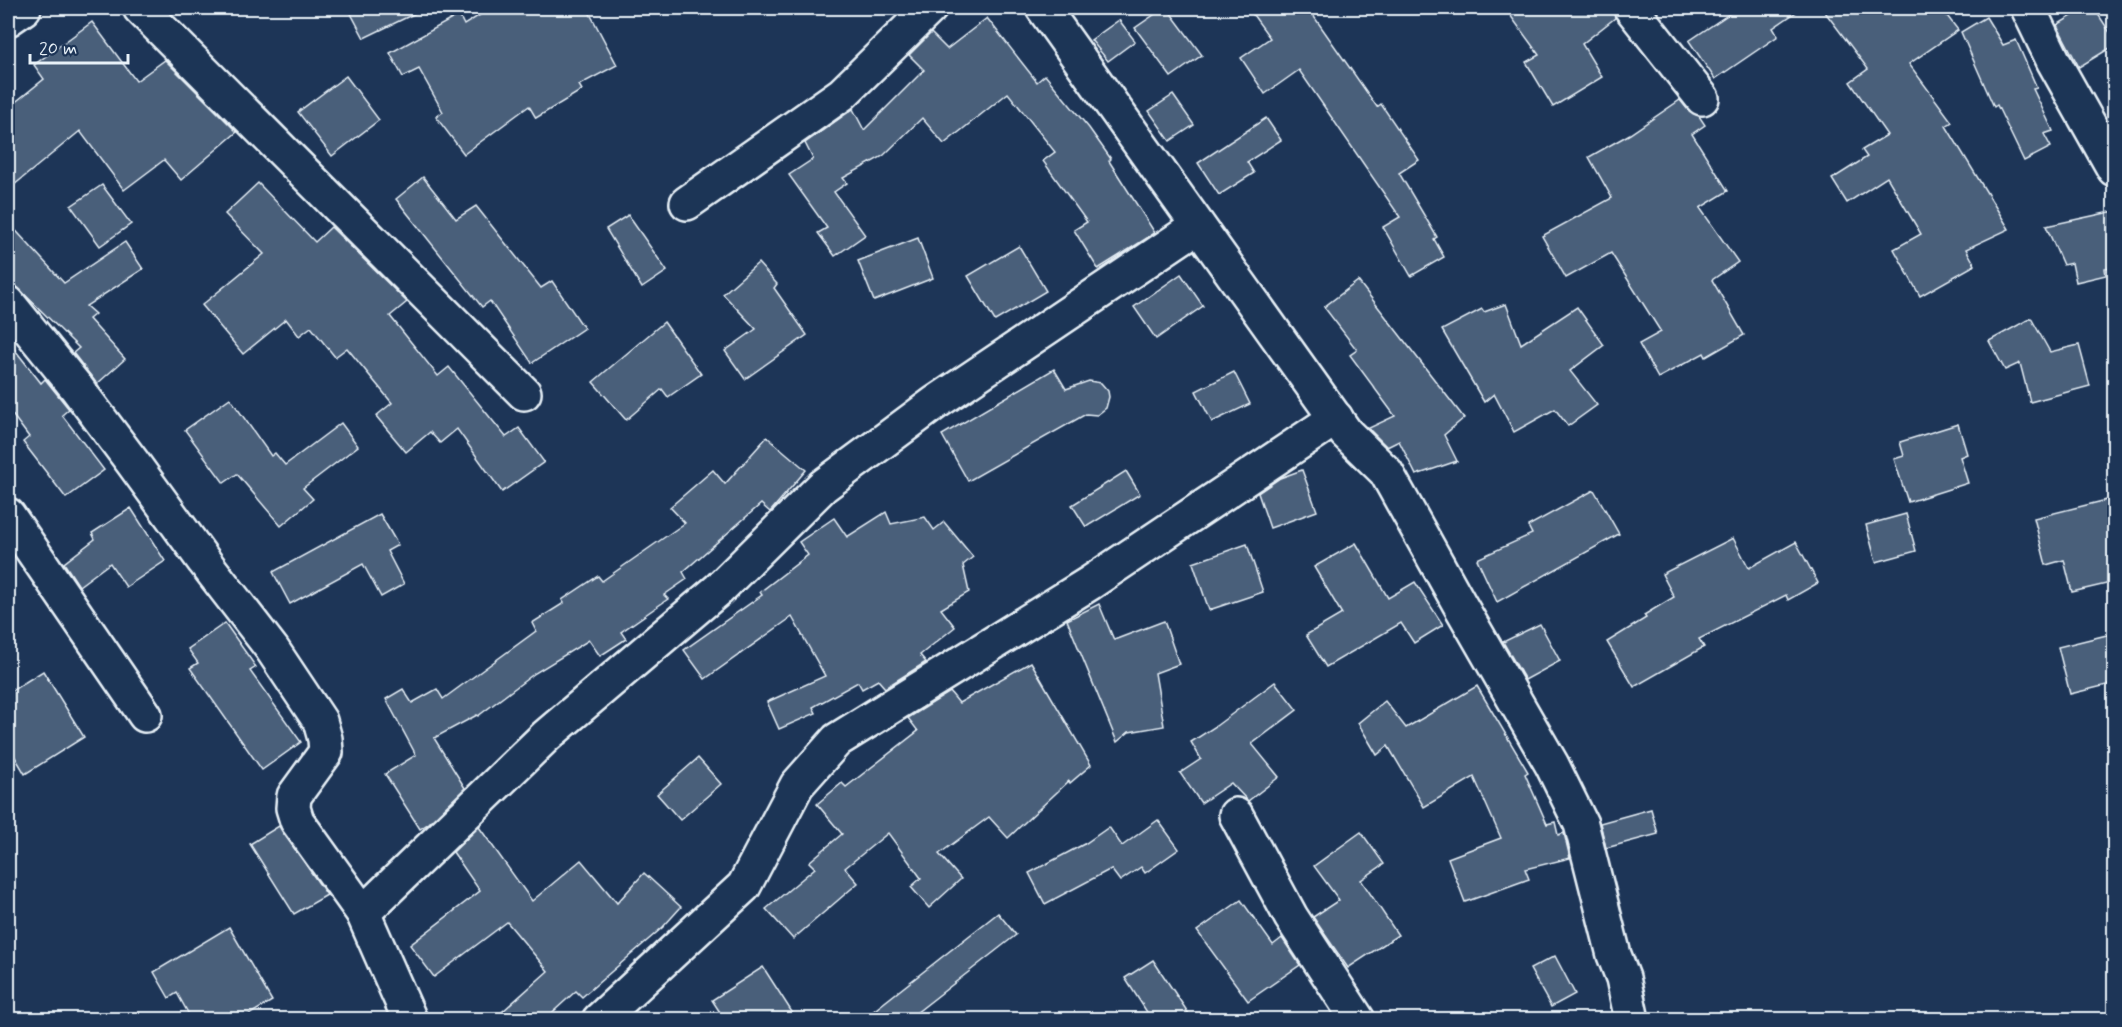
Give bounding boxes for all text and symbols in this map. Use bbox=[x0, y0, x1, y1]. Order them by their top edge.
scale bar bbox=[30, 27, 128, 65]
text: 20 m bbox=[39, 37, 77, 61]

